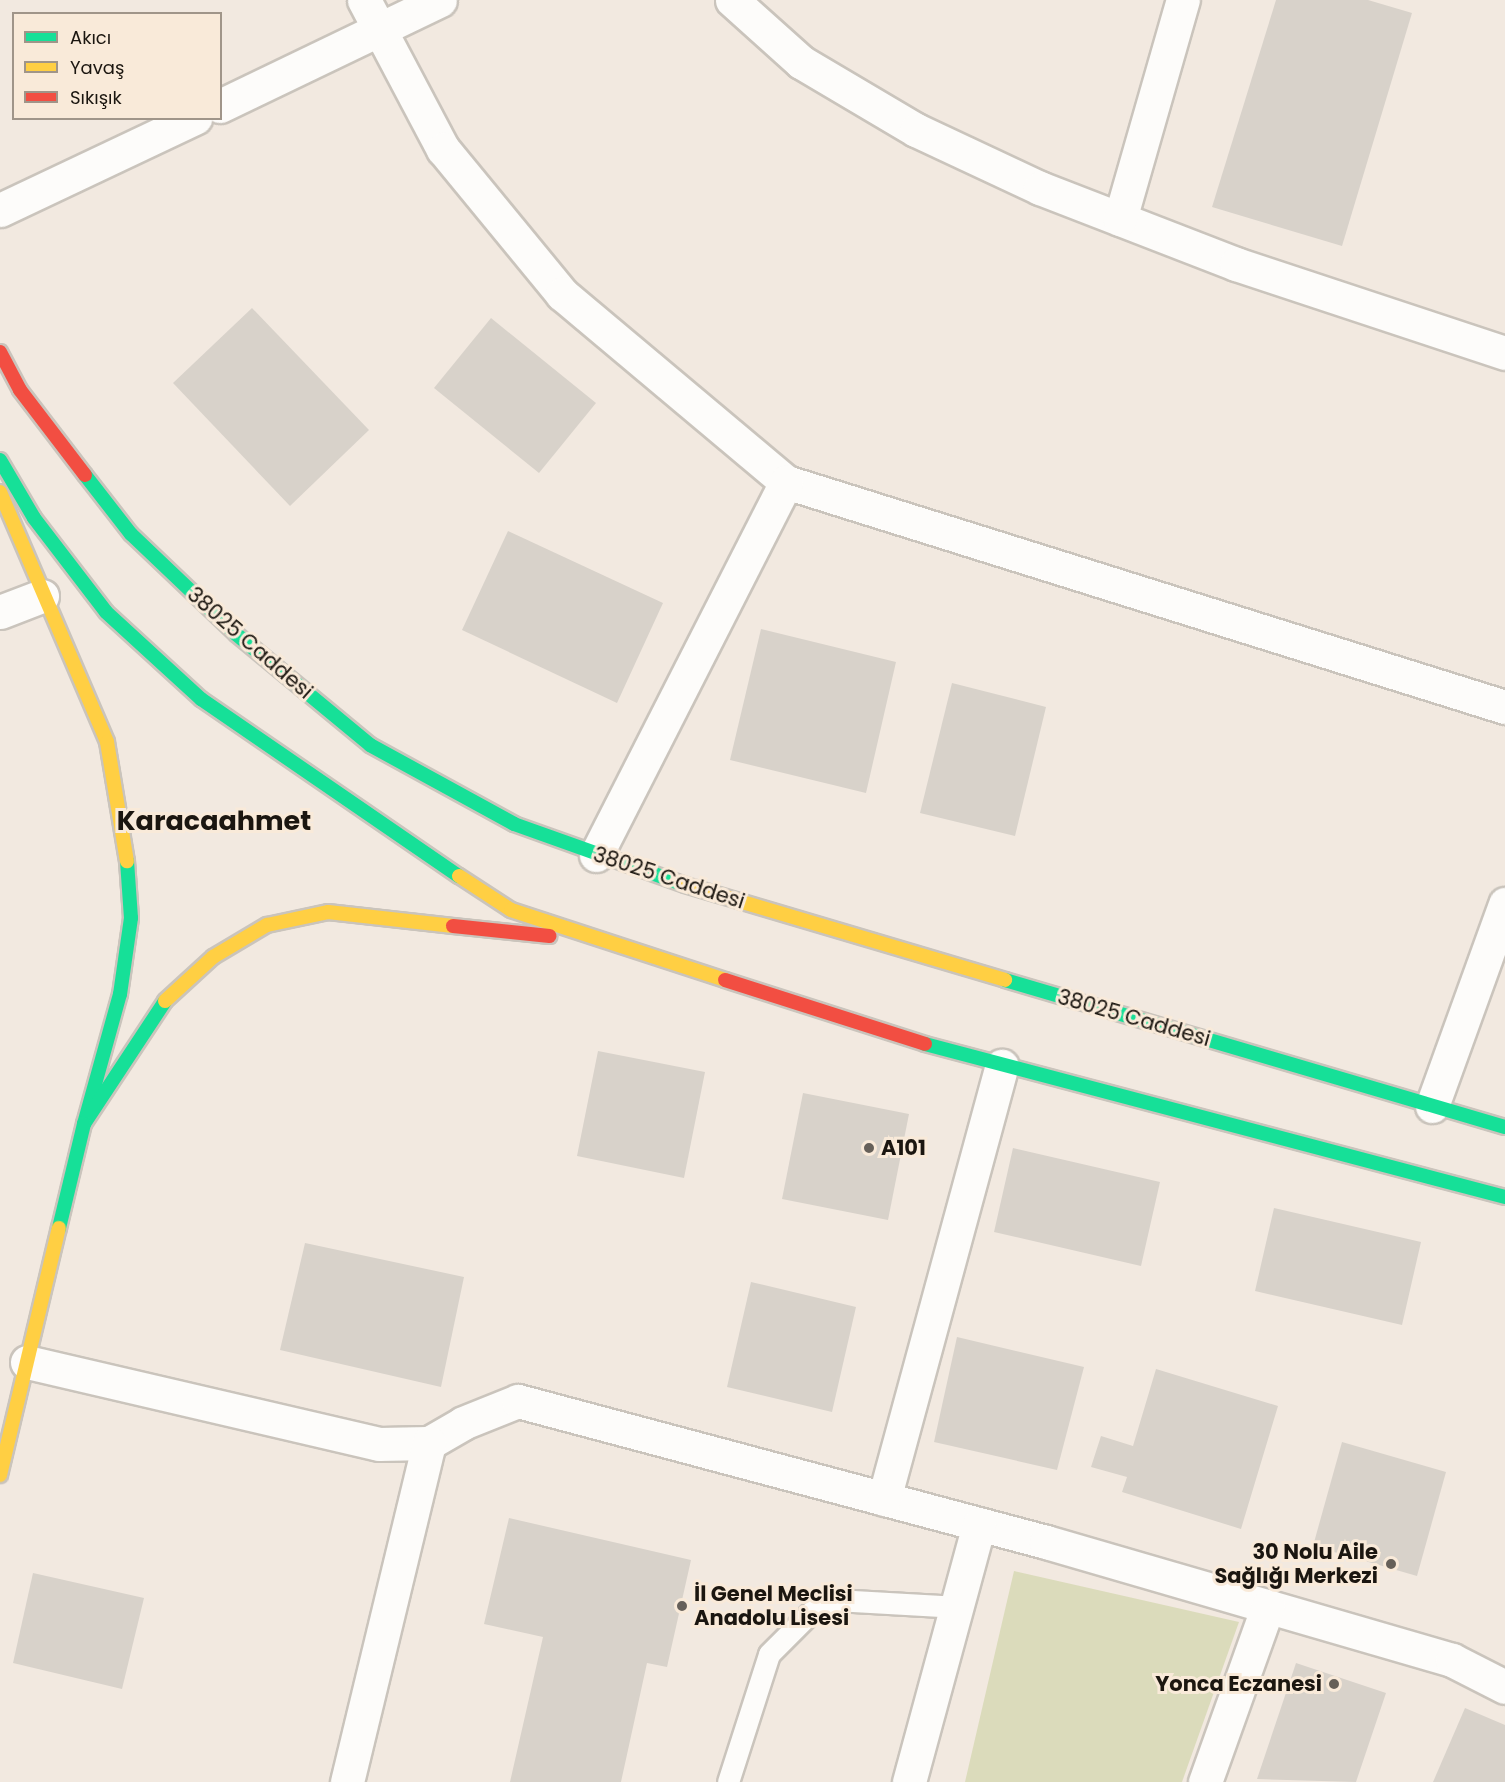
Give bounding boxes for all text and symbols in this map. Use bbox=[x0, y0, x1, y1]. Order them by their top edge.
legend bbox=[12, 12, 222, 120]
text: Akıcı bbox=[70, 25, 111, 50]
text: Yavaş bbox=[70, 55, 124, 80]
text: Sıkışık bbox=[70, 85, 122, 110]
street label: 38025 Caddesi bbox=[182, 582, 318, 704]
district label: Karacaahmet bbox=[117, 805, 311, 837]
street label: 38025 Caddesi bbox=[590, 842, 748, 914]
street label: 38025 Caddesi bbox=[1055, 984, 1213, 1052]
place label: A101 bbox=[881, 1135, 926, 1161]
marker: A101 bbox=[862, 1141, 876, 1155]
place label: 30 Nolu Aile Sağlığı Merkezi bbox=[1214, 1539, 1378, 1589]
marker: 30 Nolu Aile Sağlığı Merkezi bbox=[1382, 1555, 1400, 1573]
place label: İl Genel Meclisi Anadolu Lisesi bbox=[694, 1581, 853, 1631]
marker: İl Genel Meclisi Anadolu Lisesi bbox=[675, 1599, 689, 1613]
place label: Yonca Eczanesi bbox=[1155, 1671, 1322, 1697]
marker: Yonca Eczanesi bbox=[1327, 1677, 1341, 1691]

